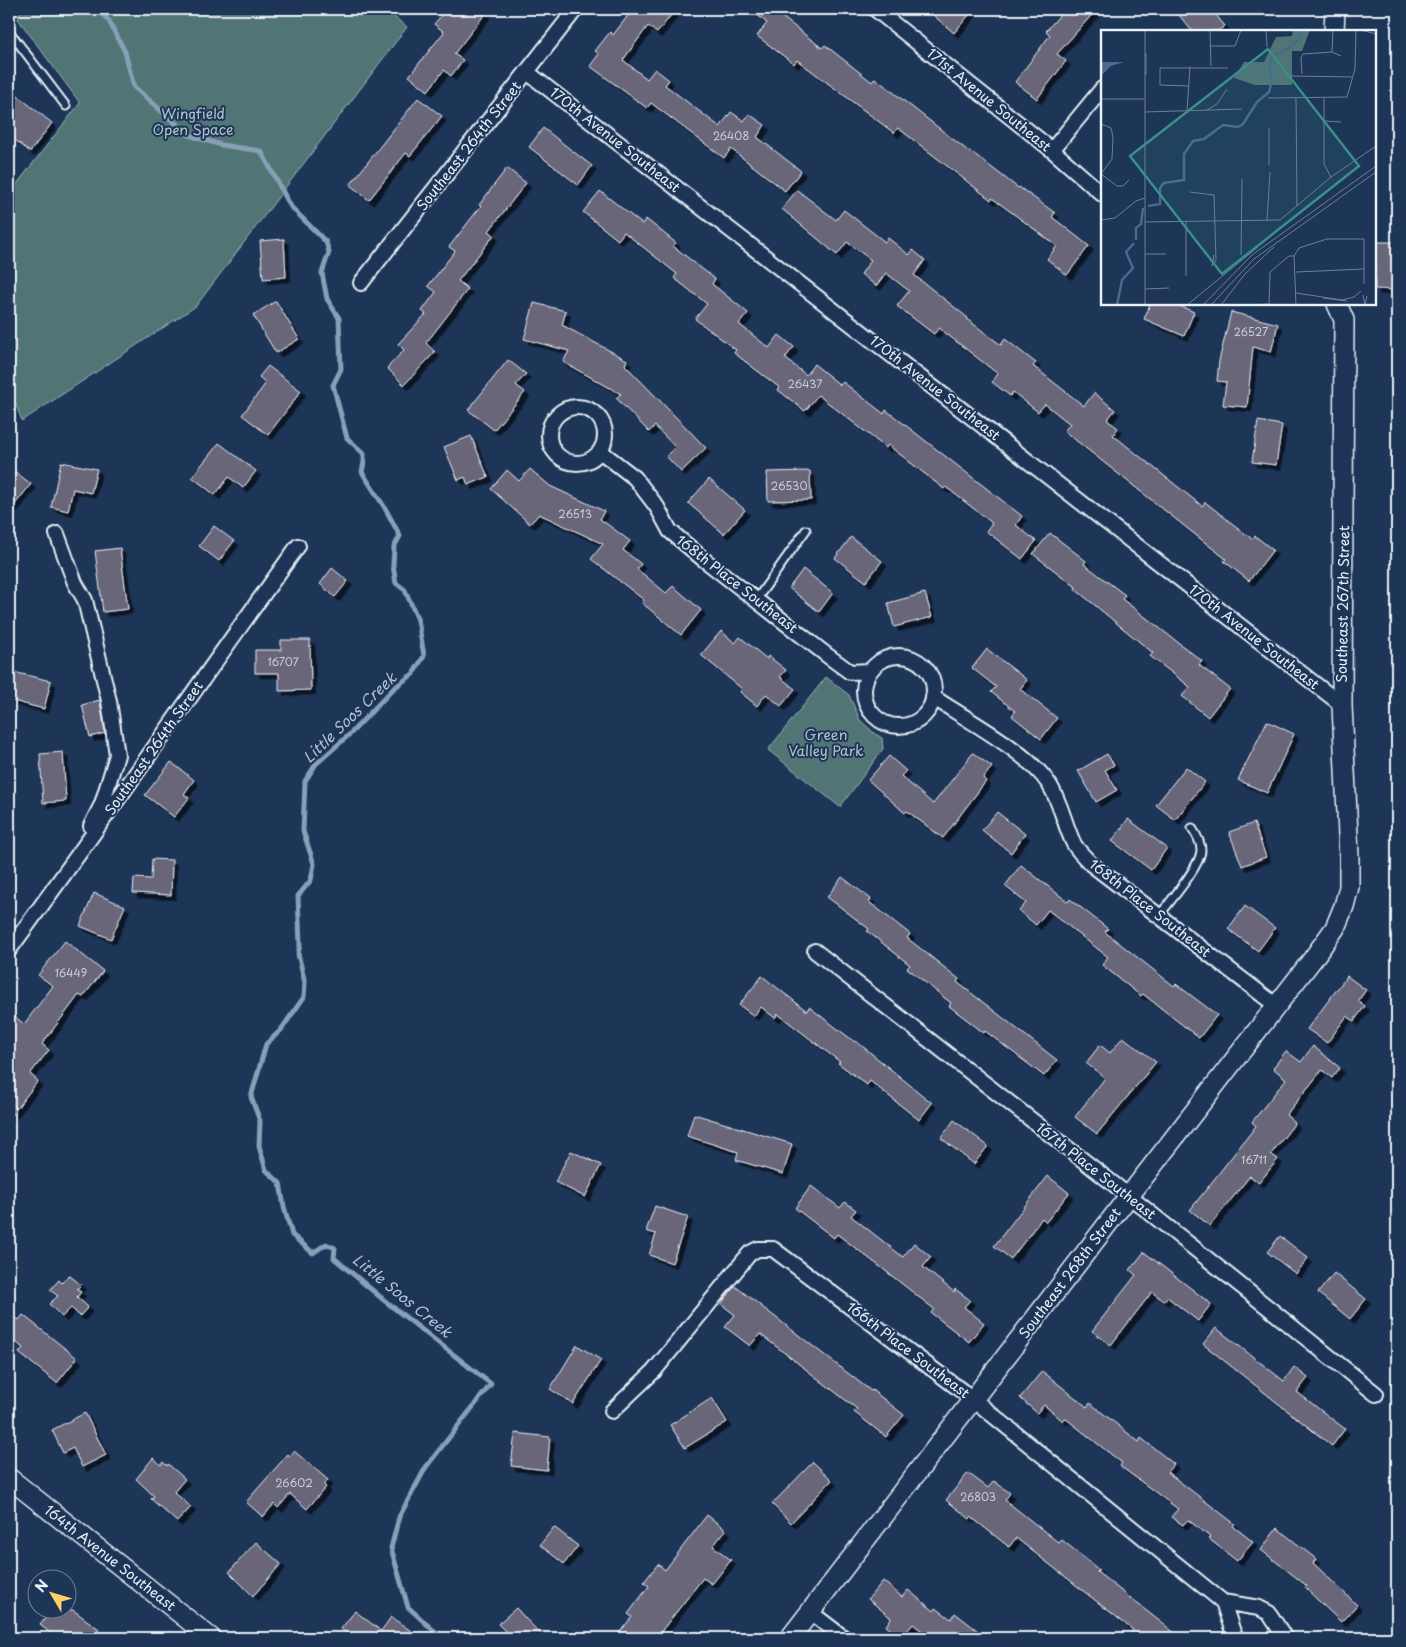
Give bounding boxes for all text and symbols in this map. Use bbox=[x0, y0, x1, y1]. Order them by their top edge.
inset map bbox=[1101, 30, 1376, 305]
street label: 171st Avenue Southeast bbox=[923, 43, 1056, 157]
street label: Southeast 264th Street bbox=[411, 76, 526, 215]
street label: 170th Avenue Southeast bbox=[546, 82, 685, 197]
park label: Wingfield Open Space bbox=[152, 103, 234, 140]
house number: 26408 bbox=[713, 127, 749, 144]
house number: 26527 bbox=[1234, 323, 1268, 340]
street label: 170th Avenue Southeast bbox=[866, 330, 1005, 445]
house number: 26437 bbox=[788, 375, 822, 392]
house number: 26530 bbox=[771, 477, 807, 494]
house number: 26513 bbox=[558, 505, 592, 522]
street label: Southeast 267th Street bbox=[1331, 525, 1354, 683]
street label: 168th Place Southeast bbox=[672, 529, 803, 638]
street label: 170th Avenue Southeast bbox=[1185, 579, 1324, 694]
house number: 16707 bbox=[267, 653, 299, 670]
water label: Little Soos Creek bbox=[297, 666, 402, 768]
street label: Southeast 264th Street bbox=[99, 676, 208, 819]
park label: Green Valley Park bbox=[789, 724, 864, 761]
street label: 168th Place Southeast bbox=[1085, 853, 1216, 962]
house number: 16449 bbox=[55, 964, 87, 981]
street label: 167th Place Southeast bbox=[1032, 1117, 1161, 1224]
house number: 16711 bbox=[1241, 1151, 1267, 1168]
street label: Southeast 268th Street bbox=[1013, 1203, 1126, 1342]
water label: Little Soos Creek bbox=[348, 1247, 458, 1343]
street label: 166th Place Southeast bbox=[842, 1296, 975, 1403]
house number: 26602 bbox=[275, 1474, 313, 1491]
house number: 26803 bbox=[960, 1488, 996, 1505]
street label: 164th Avenue Southeast bbox=[40, 1500, 181, 1616]
north arrow bbox=[28, 1570, 78, 1620]
text: N bbox=[30, 1575, 53, 1597]

